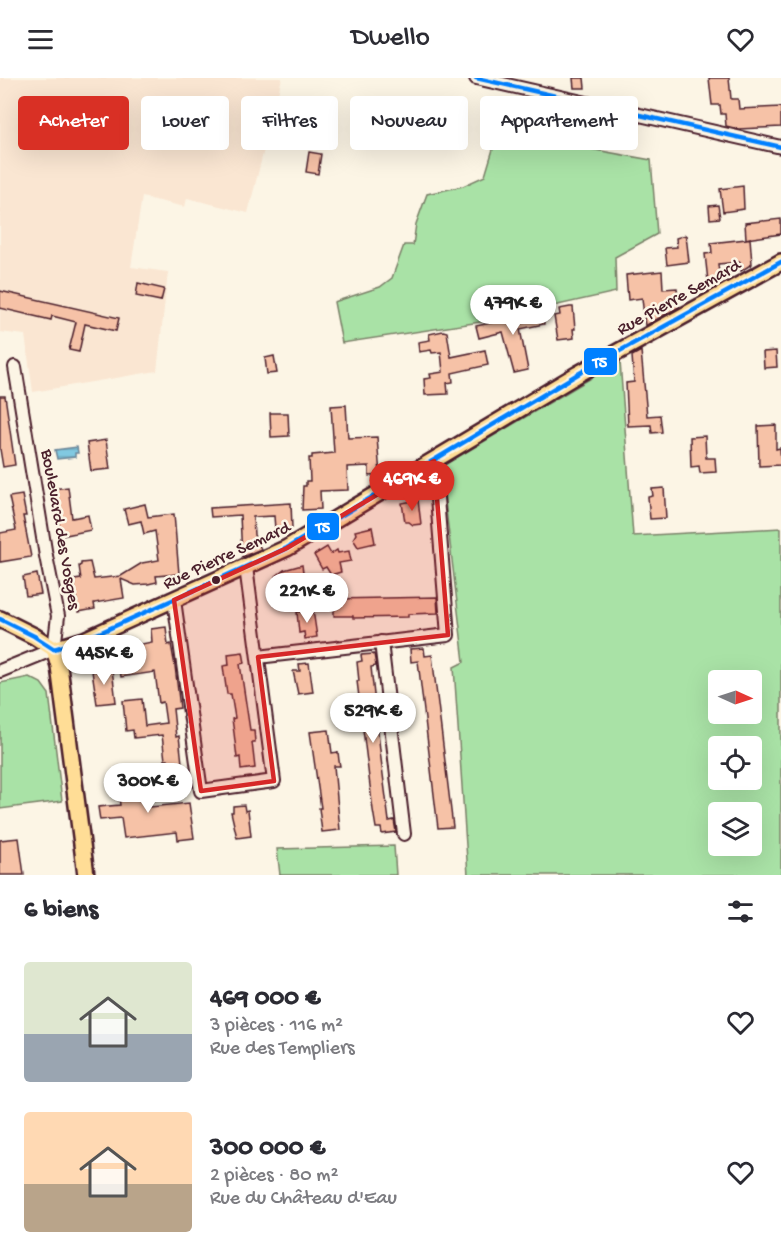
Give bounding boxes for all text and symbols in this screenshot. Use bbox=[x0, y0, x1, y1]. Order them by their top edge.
icon: menu bbox=[24, 23, 57, 56]
text: Dwello bbox=[351, 23, 430, 55]
icon: heart bbox=[724, 23, 757, 56]
chip: Acheter bbox=[18, 96, 129, 150]
chip: Louer bbox=[141, 96, 229, 150]
chip: Filtres bbox=[241, 96, 338, 150]
chip: Nouveau bbox=[350, 96, 468, 150]
chip: Appartement bbox=[480, 96, 638, 150]
street label: Rue Pierre Semard bbox=[614, 255, 746, 341]
pin: 479K € bbox=[464, 285, 562, 336]
text: 479K € bbox=[484, 293, 542, 316]
line badge: T5 bbox=[583, 347, 618, 376]
text: T5 bbox=[591, 355, 608, 374]
street label: Boulevard des Vosges bbox=[35, 447, 84, 612]
pin: 469K € bbox=[363, 461, 461, 512]
text: 469K € bbox=[383, 469, 441, 492]
line badge: T5 bbox=[306, 512, 340, 541]
street label: Rue Pierre Semard bbox=[160, 517, 295, 595]
text: T5 bbox=[314, 520, 331, 539]
pin: 221K € bbox=[258, 573, 356, 624]
unlabelled marker bbox=[210, 574, 222, 586]
text: 221K € bbox=[279, 581, 335, 604]
pin: 445K € bbox=[55, 635, 153, 686]
text: 445K € bbox=[75, 643, 133, 666]
north arrow bbox=[708, 670, 762, 724]
map controls bbox=[708, 670, 762, 856]
pin: 529K € bbox=[324, 693, 422, 744]
text: 529K € bbox=[344, 701, 402, 724]
button: locate bbox=[708, 736, 762, 790]
pin: 300K € bbox=[99, 763, 197, 814]
text: 300K € bbox=[118, 771, 178, 794]
button: layers bbox=[708, 802, 762, 856]
icon: filters bbox=[724, 895, 757, 928]
text: 6 biens bbox=[24, 896, 98, 927]
text: 469 000 € bbox=[210, 984, 321, 1015]
icon: home bbox=[72, 986, 144, 1058]
icon: heart bbox=[724, 1006, 757, 1039]
text: 3 pièces · 116 m² bbox=[210, 1015, 343, 1038]
text: Rue des Templiers bbox=[210, 1038, 355, 1061]
text: 300 000 € bbox=[210, 1134, 325, 1165]
icon: home bbox=[72, 1136, 144, 1208]
icon: heart bbox=[724, 1156, 757, 1189]
text: 2 pièces · 80 m² bbox=[210, 1165, 338, 1188]
text: Rue du Château d'Eau bbox=[210, 1188, 397, 1211]

